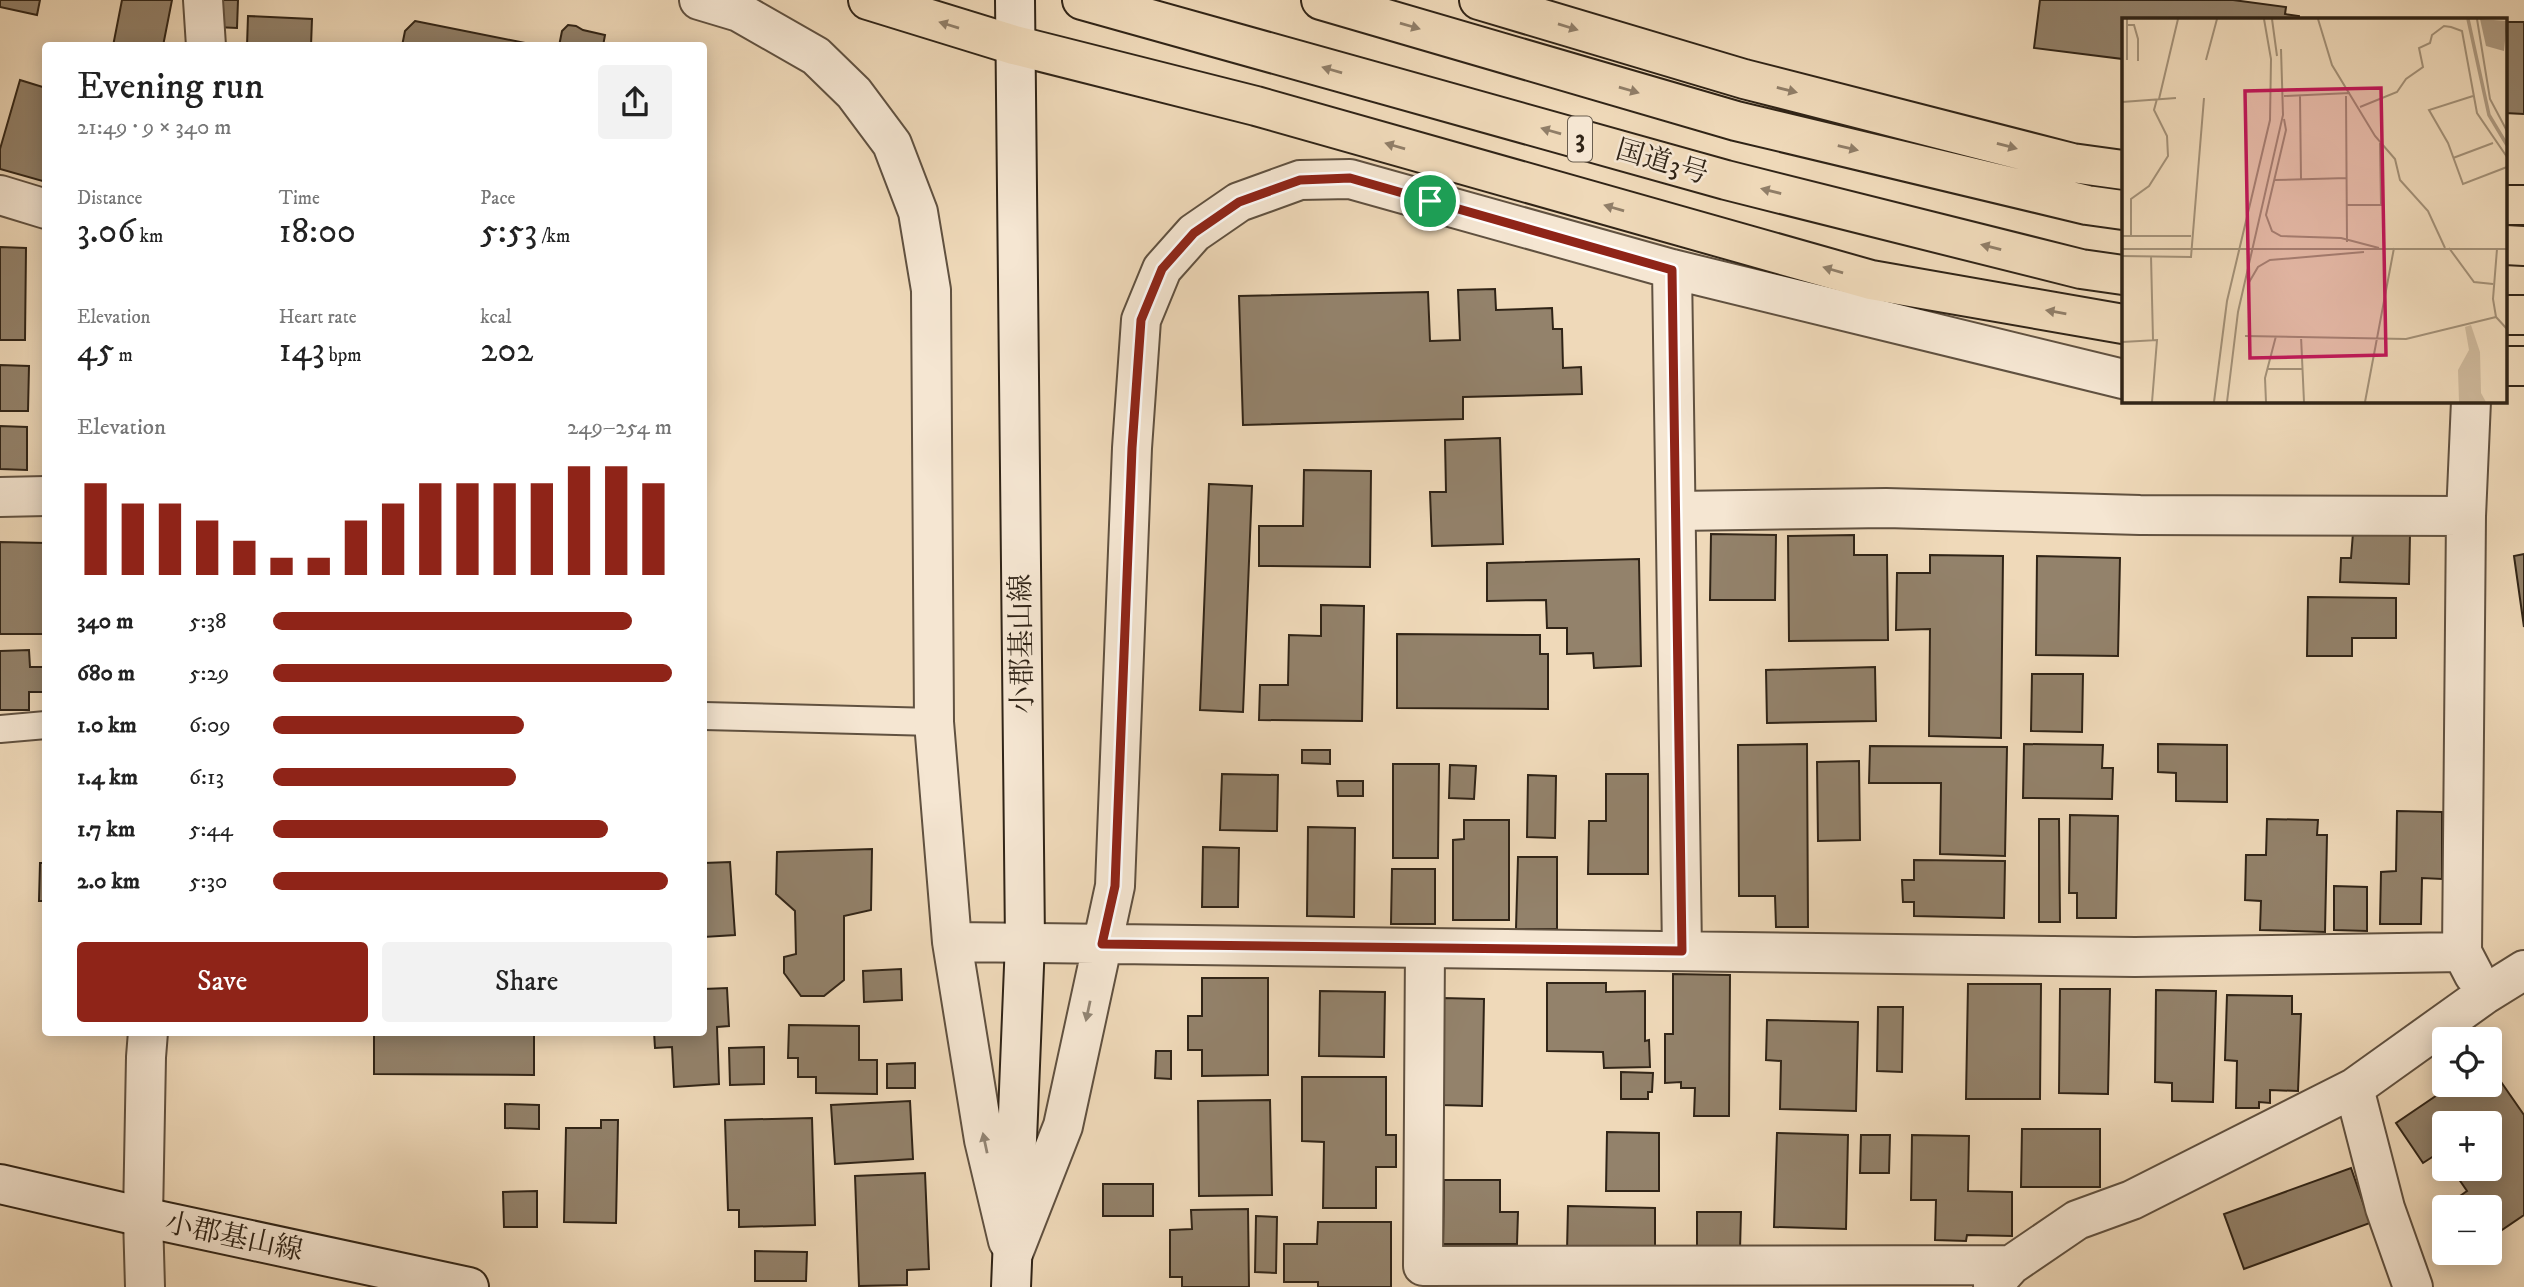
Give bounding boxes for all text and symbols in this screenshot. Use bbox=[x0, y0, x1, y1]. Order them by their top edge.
inset map bbox=[2122, 18, 2506, 402]
one-way arrow bbox=[938, 20, 959, 30]
one-way arrow bbox=[1400, 21, 1421, 31]
one-way arrow bbox=[1558, 22, 1579, 32]
text: Evening run bbox=[77, 63, 264, 111]
button: share bbox=[598, 65, 672, 139]
one-way arrow bbox=[1321, 65, 1342, 75]
one-way arrow bbox=[1618, 85, 1639, 95]
one-way arrow bbox=[1776, 85, 1798, 96]
text: 21:49 · 9 × 340 m bbox=[77, 113, 232, 142]
road number: 3 bbox=[1568, 116, 1592, 162]
one-way arrow bbox=[1540, 125, 1562, 136]
street label: 国道3号 bbox=[1612, 132, 1712, 192]
one-way arrow bbox=[1384, 140, 1405, 150]
one-way arrow bbox=[1996, 141, 2018, 152]
one-way arrow bbox=[1837, 143, 1859, 154]
pin bbox=[1400, 171, 1460, 231]
icon: arrive bbox=[1411, 182, 1449, 220]
one-way arrow bbox=[1759, 185, 1781, 196]
text: Distance bbox=[77, 187, 142, 210]
text: Time bbox=[279, 187, 320, 210]
text: Pace bbox=[480, 187, 515, 210]
one-way arrow bbox=[1603, 202, 1624, 212]
text: 3.06 bbox=[77, 210, 135, 254]
text: 18:00 bbox=[279, 210, 356, 254]
text: 5:53 bbox=[480, 210, 537, 254]
text: km bbox=[135, 225, 163, 248]
text: /km bbox=[537, 225, 570, 248]
one-way arrow bbox=[1980, 241, 2002, 252]
one-way arrow bbox=[1822, 264, 1843, 274]
text: Elevation bbox=[77, 306, 151, 329]
text: Heart rate bbox=[279, 306, 357, 329]
text: kcal bbox=[480, 306, 512, 329]
one-way arrow bbox=[2045, 307, 2067, 318]
text: 45 bbox=[77, 329, 114, 373]
text: 143 bbox=[279, 329, 325, 373]
text: 202 bbox=[480, 329, 534, 373]
text: m bbox=[114, 344, 133, 367]
text: bpm bbox=[325, 344, 362, 367]
text: Elevation bbox=[77, 413, 166, 442]
text: 249–254 m bbox=[567, 413, 672, 442]
street label: 小郡基山線 bbox=[1003, 574, 1041, 714]
text: 340 m bbox=[77, 607, 133, 636]
text: 5:38 bbox=[189, 607, 227, 636]
text: 680 m bbox=[77, 659, 135, 688]
text: 5:29 bbox=[189, 659, 229, 688]
text: 1.0 km bbox=[77, 711, 137, 740]
text: 6:09 bbox=[189, 711, 231, 740]
text: 1.4 km bbox=[77, 763, 138, 792]
text: 6:13 bbox=[189, 763, 224, 792]
text: 1.7 km bbox=[77, 815, 135, 844]
text: 5:44 bbox=[189, 815, 233, 844]
text: 2.0 km bbox=[77, 867, 140, 896]
text: 5:30 bbox=[189, 867, 227, 896]
button: Save bbox=[77, 942, 368, 1022]
button: Share bbox=[382, 942, 672, 1022]
one-way arrow bbox=[1082, 1000, 1093, 1022]
map controls bbox=[2432, 1027, 2502, 1265]
button: locate bbox=[2432, 1027, 2502, 1097]
button: + bbox=[2432, 1111, 2502, 1181]
one-way arrow bbox=[979, 1132, 990, 1154]
button: − bbox=[2432, 1195, 2502, 1265]
street label: 小郡基山線 bbox=[162, 1205, 306, 1269]

